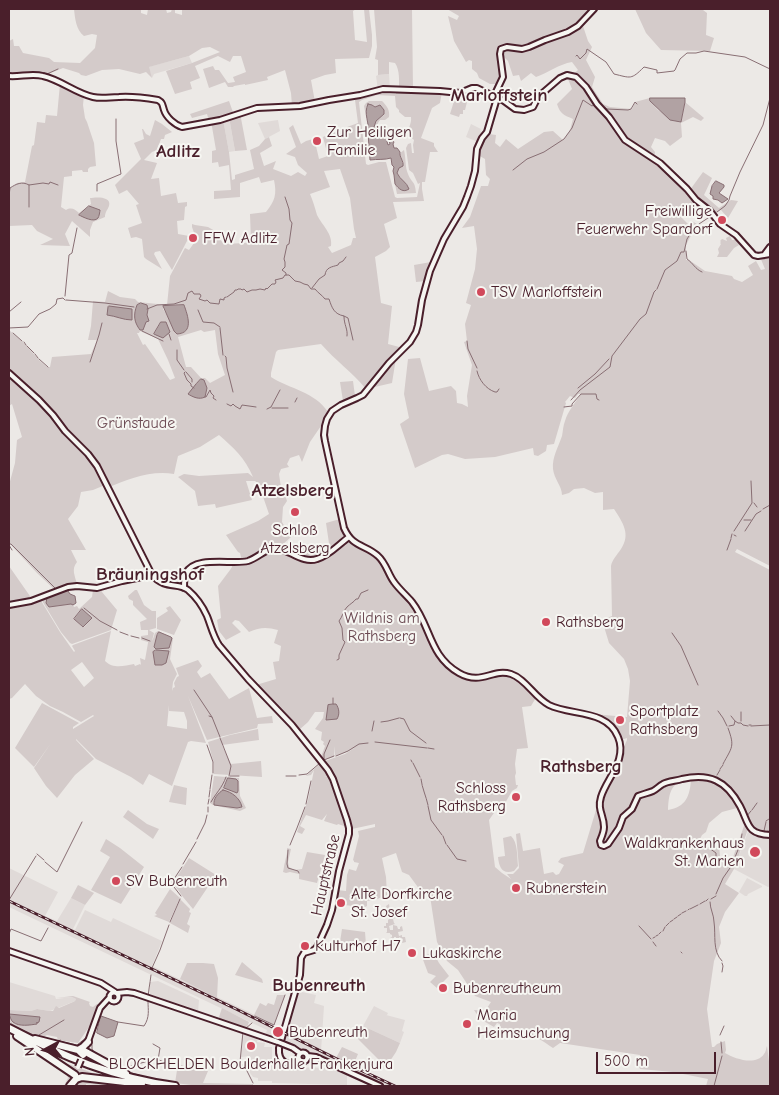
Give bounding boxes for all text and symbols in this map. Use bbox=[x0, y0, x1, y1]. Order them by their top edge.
district label: Marloffstein bbox=[450, 85, 548, 107]
place label: Zur Heiligen Familie bbox=[327, 122, 412, 160]
marker: Zur Heiligen Familie bbox=[311, 135, 323, 147]
district label: Adlitz bbox=[156, 141, 200, 163]
place label: Freiwillige Feuerwehr Spardorf bbox=[576, 201, 712, 239]
marker: Freiwillige Feuerwehr Spardorf bbox=[716, 214, 728, 226]
place label: FFW Adlitz bbox=[203, 228, 277, 248]
marker: FFW Adlitz bbox=[187, 232, 199, 244]
place label: TSV Marloffstein bbox=[491, 282, 602, 302]
marker: TSV Marloffstein bbox=[475, 286, 487, 298]
park label: Grünstaude bbox=[97, 413, 175, 433]
district label: Atzelsberg bbox=[251, 480, 335, 502]
marker: Schloß Atzelsberg bbox=[289, 506, 301, 518]
place label: Schloß Atzelsberg bbox=[260, 520, 330, 558]
district label: Bräuningshof bbox=[96, 564, 204, 586]
park label: Wildnis am Rathsberg bbox=[344, 608, 420, 646]
place label: Rathsberg bbox=[556, 612, 624, 632]
marker: Rathsberg bbox=[540, 616, 552, 628]
place label: Sportplatz Rathsberg bbox=[630, 701, 698, 739]
marker: Sportplatz Rathsberg bbox=[614, 714, 626, 726]
district label: Rathsberg bbox=[540, 756, 622, 778]
place label: Schloss Rathsberg bbox=[438, 778, 506, 816]
marker: Schloss Rathsberg bbox=[510, 791, 522, 803]
street label: Hauptstraße bbox=[307, 832, 345, 918]
place label: Waldkrankenhaus St. Marien bbox=[624, 833, 744, 871]
marker: Waldkrankenhaus St. Marien bbox=[748, 845, 762, 859]
place label: SV Bubenreuth bbox=[126, 871, 228, 891]
marker: SV Bubenreuth bbox=[110, 875, 122, 887]
place label: Rubnerstein bbox=[526, 878, 607, 898]
marker: Rubnerstein bbox=[510, 882, 522, 894]
place label: Alte Dorfkirche St. Josef bbox=[351, 884, 452, 922]
marker: Alte Dorfkirche St. Josef bbox=[335, 897, 347, 909]
place label: Kulturhof H7 bbox=[315, 936, 401, 956]
marker: Kulturhof H7 bbox=[299, 940, 311, 952]
place label: Lukaskirche bbox=[422, 943, 502, 963]
marker: Lukaskirche bbox=[406, 947, 418, 959]
district label: Bubenreuth bbox=[272, 975, 366, 997]
place label: Bubenreutheum bbox=[453, 978, 561, 998]
marker: Bubenreutheum bbox=[437, 982, 449, 994]
place label: Maria Heimsuchung bbox=[477, 1005, 570, 1043]
marker: Maria Heimsuchung bbox=[461, 1018, 473, 1030]
place label: Bubenreuth bbox=[289, 1022, 368, 1042]
north arrow bbox=[20, 1025, 70, 1075]
marker: Bubenreuth bbox=[271, 1025, 285, 1039]
marker: BLOCKHELDEN Boulderhalle Frankenjura bbox=[245, 1040, 257, 1052]
scale bar bbox=[599, 1042, 719, 1074]
text: N bbox=[21, 1046, 39, 1057]
text: 500 m bbox=[604, 1052, 648, 1070]
place label: BLOCKHELDEN Boulderhalle Frankenjura bbox=[109, 1054, 393, 1074]

